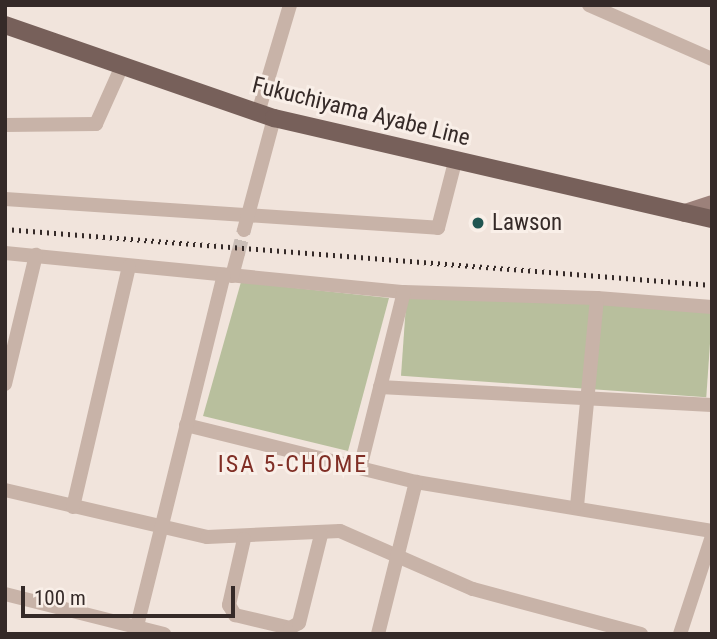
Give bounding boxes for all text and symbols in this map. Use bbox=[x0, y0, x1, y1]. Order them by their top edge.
street label: Fukuchiyama Ayabe Line bbox=[249, 72, 473, 152]
place label: Lawson bbox=[492, 209, 562, 237]
marker: Lawson bbox=[470, 215, 486, 231]
district label: ISA 5-CHOME bbox=[219, 451, 367, 479]
scale bar bbox=[24, 572, 238, 616]
text: 100 m bbox=[34, 586, 86, 610]

